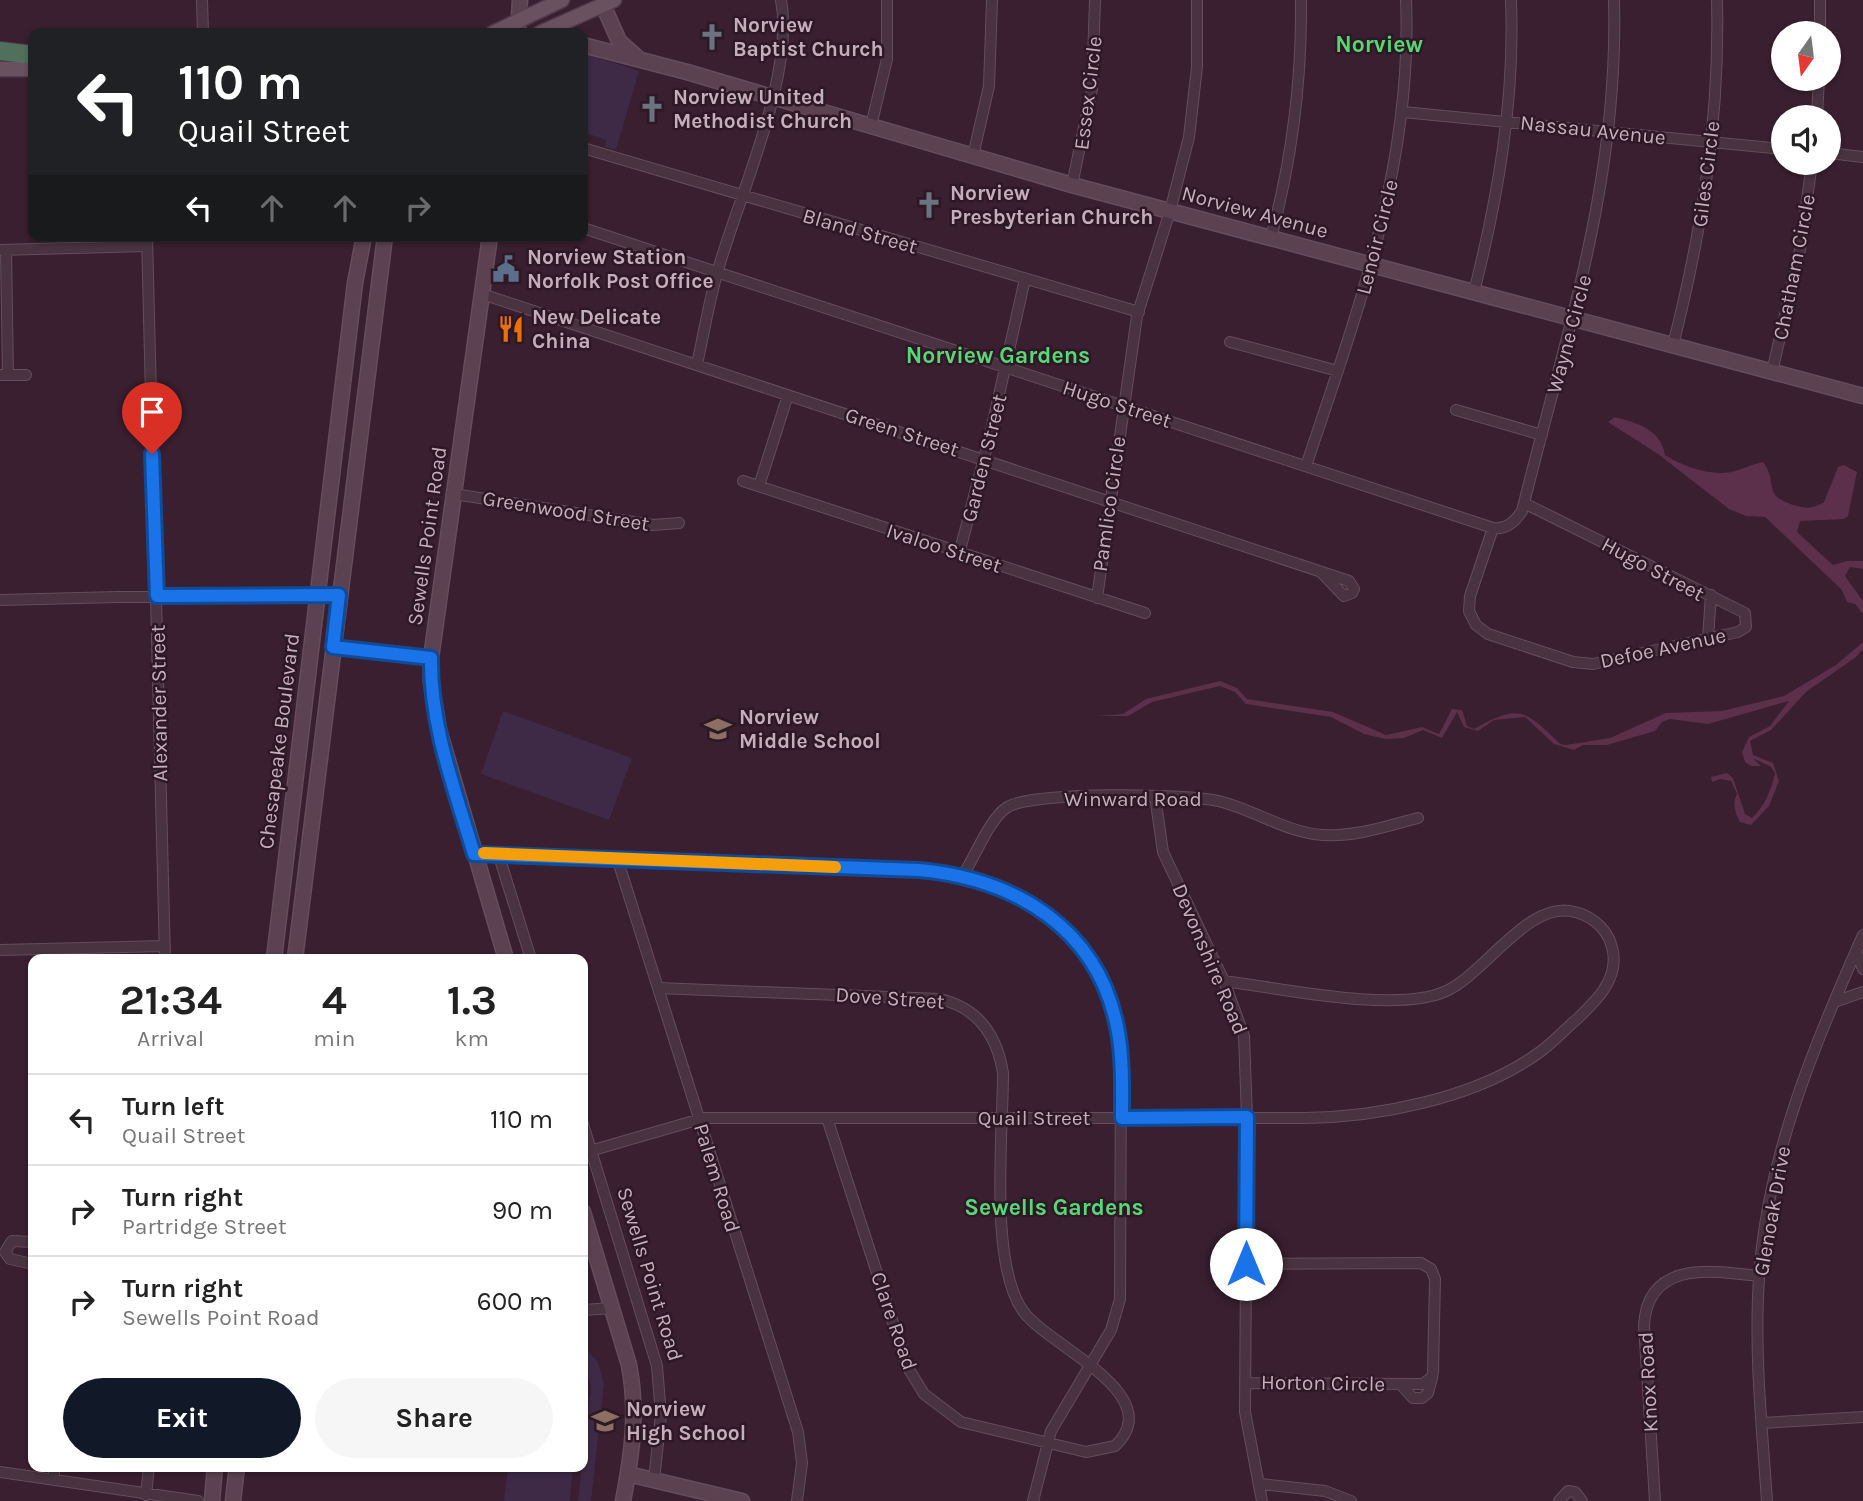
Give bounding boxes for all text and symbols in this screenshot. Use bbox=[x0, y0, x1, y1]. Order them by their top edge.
place label: Norview Baptist Church bbox=[733, 13, 884, 61]
north arrow bbox=[1771, 21, 1841, 91]
map controls bbox=[1771, 21, 1841, 175]
church icon: Norview Baptist Church bbox=[697, 22, 727, 52]
district label: Norview bbox=[1335, 31, 1423, 58]
street label: Essex Circle bbox=[1069, 35, 1107, 151]
text: 110 m bbox=[178, 54, 303, 111]
icon: left bbox=[63, 56, 154, 147]
place label: Norview United Methodist Church bbox=[673, 85, 852, 133]
church icon: Norview United Methodist Church bbox=[637, 94, 667, 124]
button: sound bbox=[1771, 105, 1841, 175]
street label: Nassau Avenue bbox=[1519, 110, 1667, 150]
text: Quail Street bbox=[178, 113, 350, 150]
street label: Giles Circle bbox=[1688, 120, 1724, 228]
street label: Lenoir Circle bbox=[1351, 177, 1403, 297]
place label: Norview Presbyterian Church bbox=[950, 181, 1153, 229]
street label: Norview Avenue bbox=[1179, 181, 1331, 243]
icon: left bbox=[180, 189, 218, 227]
icon: ahead bbox=[253, 189, 291, 227]
icon: ahead bbox=[326, 189, 364, 227]
icon: right bbox=[399, 189, 437, 227]
church icon: Norview Presbyterian Church bbox=[914, 190, 944, 220]
street label: Chatham Circle bbox=[1768, 192, 1820, 342]
street label: Bland Street bbox=[800, 203, 920, 259]
place label: Norview Station Norfolk Post Office bbox=[527, 245, 714, 293]
public building icon: Norview Station Norfolk Post Office bbox=[491, 254, 521, 284]
street label: Wayne Circle bbox=[1542, 272, 1596, 396]
place label: New Delicate China bbox=[532, 305, 661, 353]
restaurant icon: New Delicate China bbox=[496, 314, 526, 344]
district label: Norview Gardens bbox=[906, 342, 1090, 369]
street label: Hugo Street bbox=[1060, 375, 1174, 433]
pin bbox=[122, 382, 182, 454]
street label: Garden Street bbox=[956, 391, 1012, 525]
icon: arrive bbox=[133, 393, 171, 431]
street label: Green Street bbox=[842, 402, 962, 462]
street label: Pamlico Circle bbox=[1088, 435, 1130, 573]
street label: Sewells Point Road bbox=[403, 445, 451, 627]
street label: Greenwood Street bbox=[481, 486, 651, 536]
street label: Ivaloo Street bbox=[883, 518, 1005, 578]
street label: Hugo Street bbox=[1598, 532, 1708, 606]
street label: Defoe Avenue bbox=[1598, 623, 1728, 673]
street label: Alexander Street bbox=[146, 624, 172, 782]
street label: Chesapeake Boulevard bbox=[254, 632, 304, 850]
place label: Norview Middle School bbox=[739, 705, 881, 753]
school or university icon: Norview Middle School bbox=[703, 714, 733, 744]
street label: Winward Road bbox=[1064, 787, 1202, 811]
street label: Devonshire Road bbox=[1167, 880, 1253, 1038]
text: 21:34 bbox=[119, 975, 222, 1025]
text: 4 bbox=[322, 975, 347, 1025]
text: 1.3 bbox=[447, 975, 497, 1025]
street label: Dove Street bbox=[835, 982, 945, 1014]
text: Arrival bbox=[137, 1025, 204, 1052]
text: min bbox=[313, 1025, 355, 1052]
text: km bbox=[454, 1025, 489, 1052]
text: Turn left bbox=[122, 1091, 224, 1122]
icon: left bbox=[63, 1101, 101, 1139]
text: 110 m bbox=[490, 1104, 553, 1135]
street label: Quail Street bbox=[978, 1106, 1090, 1130]
street label: Palem Road bbox=[689, 1121, 745, 1235]
text: Quail Street bbox=[122, 1122, 245, 1149]
street label: Glenoak Drive bbox=[1749, 1144, 1795, 1278]
text: Turn right bbox=[122, 1182, 243, 1213]
street label: Sewells Point Road bbox=[612, 1184, 688, 1364]
icon: right bbox=[63, 1192, 101, 1230]
district label: Sewells Gardens bbox=[964, 1194, 1144, 1221]
text: 90 m bbox=[492, 1195, 553, 1226]
text: Partridge Street bbox=[122, 1213, 287, 1240]
position arrow bbox=[1209, 1227, 1283, 1301]
street label: Clare Road bbox=[866, 1269, 922, 1373]
text: Turn right bbox=[122, 1273, 243, 1304]
icon: right bbox=[63, 1283, 101, 1321]
text: 600 m bbox=[477, 1286, 553, 1317]
text: Sewells Point Road bbox=[122, 1304, 320, 1331]
street label: Knox Road bbox=[1633, 1331, 1663, 1433]
street label: Horton Circle bbox=[1261, 1370, 1385, 1396]
button: Exit bbox=[63, 1378, 301, 1458]
button: Share bbox=[315, 1378, 553, 1458]
place label: Norview High School bbox=[626, 1397, 746, 1445]
school or university icon: Norview High School bbox=[590, 1406, 620, 1436]

